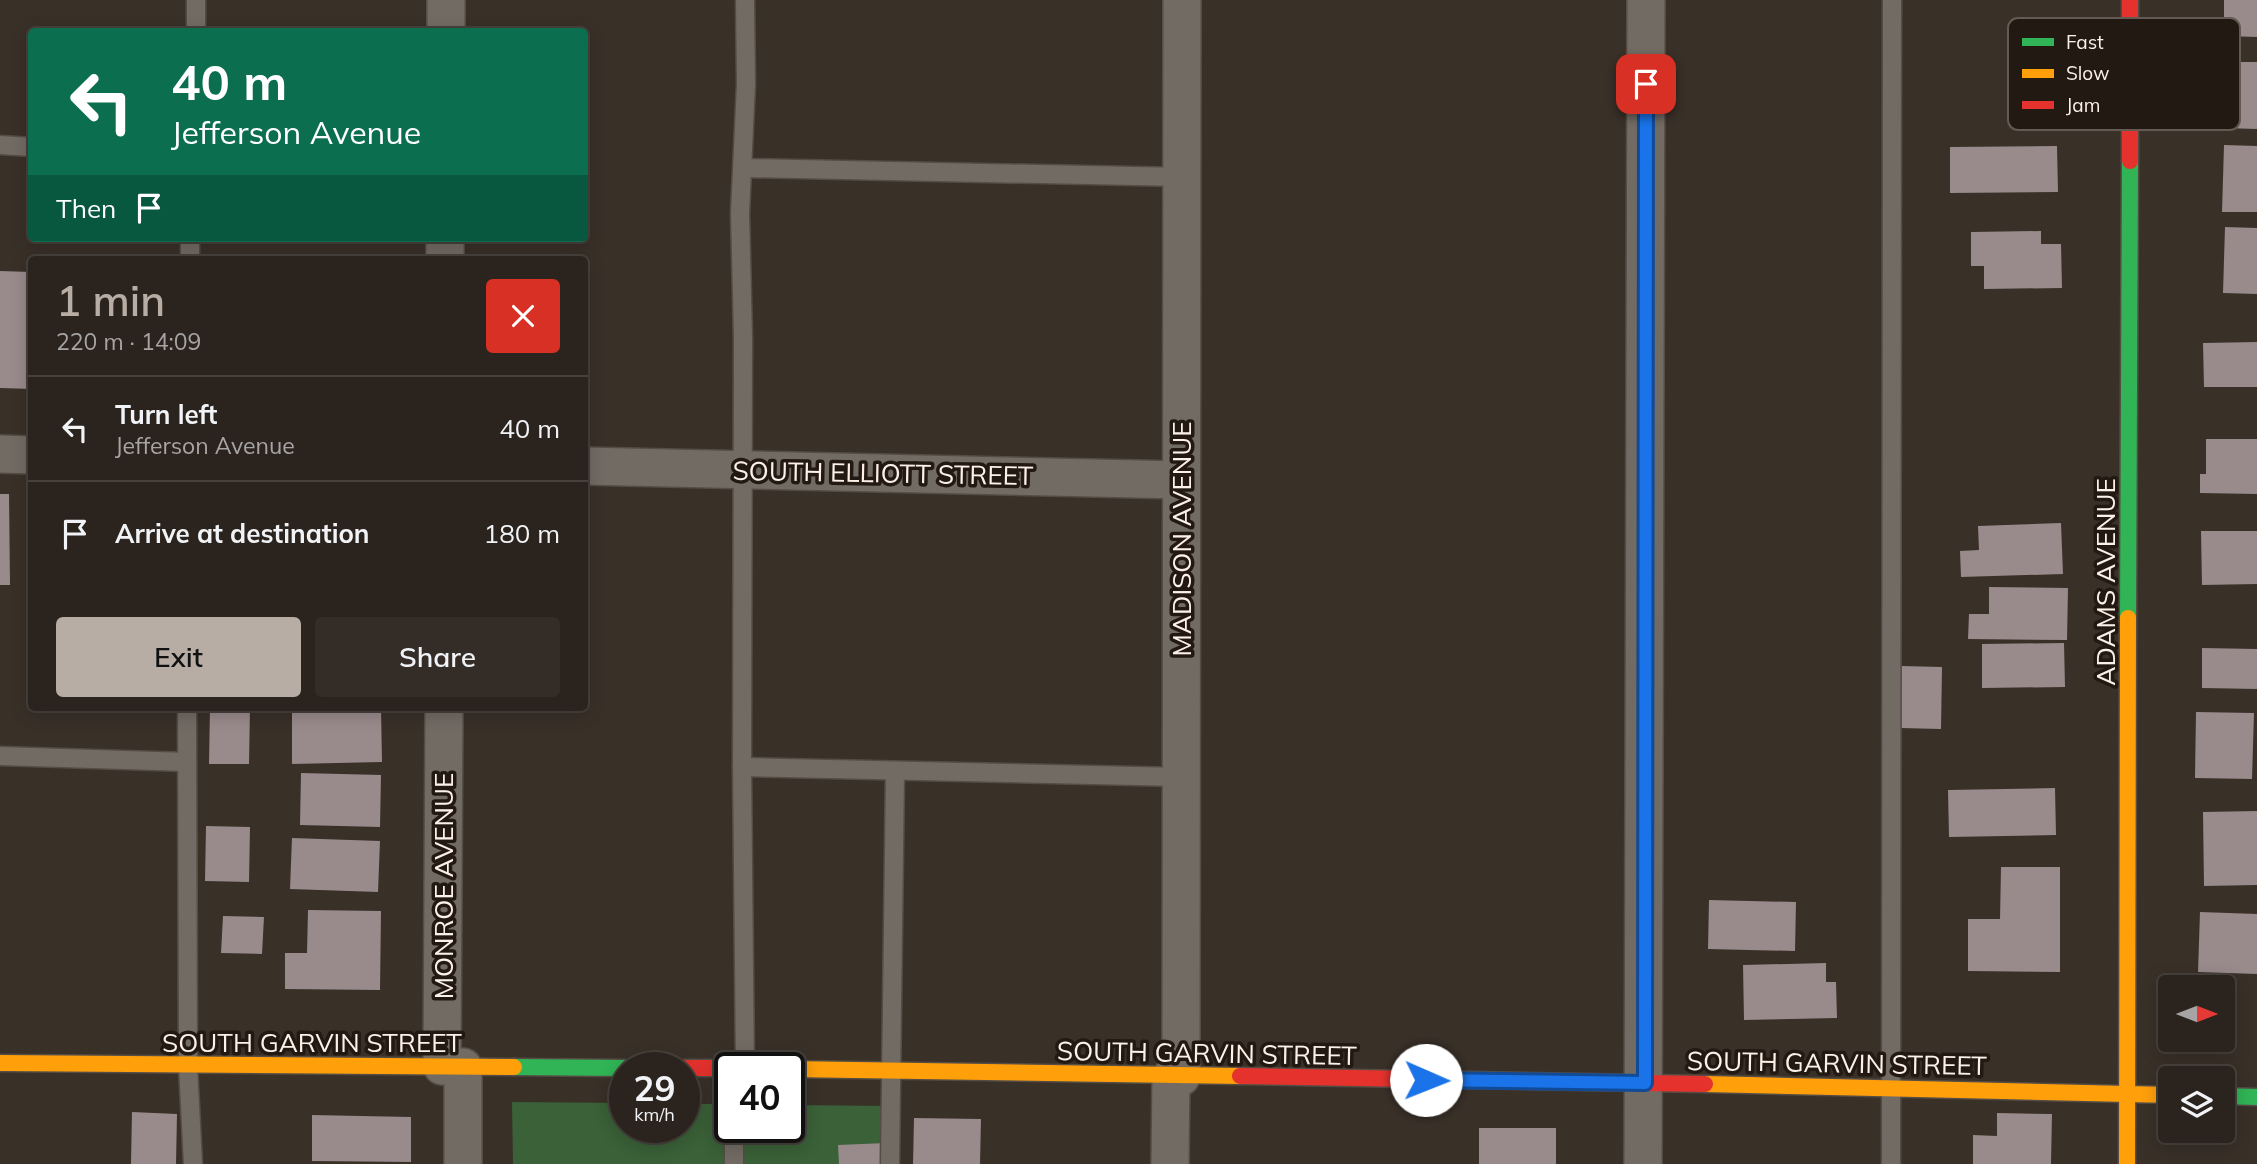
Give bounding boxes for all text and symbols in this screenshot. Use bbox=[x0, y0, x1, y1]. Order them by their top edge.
legend bbox=[2008, 18, 2240, 130]
text: Fast bbox=[2066, 30, 2104, 54]
text: 40 m bbox=[171, 51, 287, 112]
pin bbox=[1616, 54, 1676, 114]
icon: left bbox=[56, 56, 147, 147]
text: Slow bbox=[2066, 61, 2110, 85]
icon: arrive bbox=[1627, 65, 1665, 103]
text: Jam bbox=[2066, 93, 2100, 117]
text: Jefferson Avenue bbox=[171, 112, 421, 152]
icon: arrive bbox=[130, 189, 168, 227]
text: Then bbox=[56, 192, 116, 225]
text: 1 min bbox=[56, 274, 165, 327]
button: close bbox=[486, 279, 560, 353]
text: 220 m · 14:09 bbox=[56, 327, 201, 356]
text: Turn left bbox=[115, 398, 217, 431]
icon: left bbox=[56, 410, 94, 448]
text: 40 m bbox=[499, 412, 560, 445]
street label: MADISON AVENUE bbox=[1165, 422, 1198, 656]
text: Jefferson Avenue bbox=[115, 431, 295, 460]
street label: SOUTH ELLIOTT STREET bbox=[732, 454, 1034, 492]
street label: ADAMS AVENUE bbox=[2089, 478, 2122, 686]
icon: arrive bbox=[56, 515, 94, 553]
text: Arrive at destination bbox=[115, 517, 370, 550]
text: 180 m bbox=[484, 517, 560, 550]
button: Exit bbox=[56, 617, 301, 697]
button: Share bbox=[315, 617, 560, 697]
street label: MONROE AVENUE bbox=[427, 773, 460, 999]
north arrow bbox=[2158, 975, 2235, 1052]
map controls bbox=[2158, 975, 2235, 1143]
street label: SOUTH GARVIN STREET bbox=[162, 1026, 462, 1059]
street label: SOUTH GARVIN STREET bbox=[1057, 1034, 1358, 1072]
position arrow bbox=[1389, 1043, 1463, 1117]
street label: SOUTH GARVIN STREET bbox=[1687, 1044, 1988, 1082]
speed limit sign: 40 bbox=[714, 1052, 805, 1143]
text: 29 bbox=[633, 1066, 676, 1110]
button: layers bbox=[2158, 1066, 2235, 1143]
text: km/h bbox=[634, 1103, 675, 1126]

